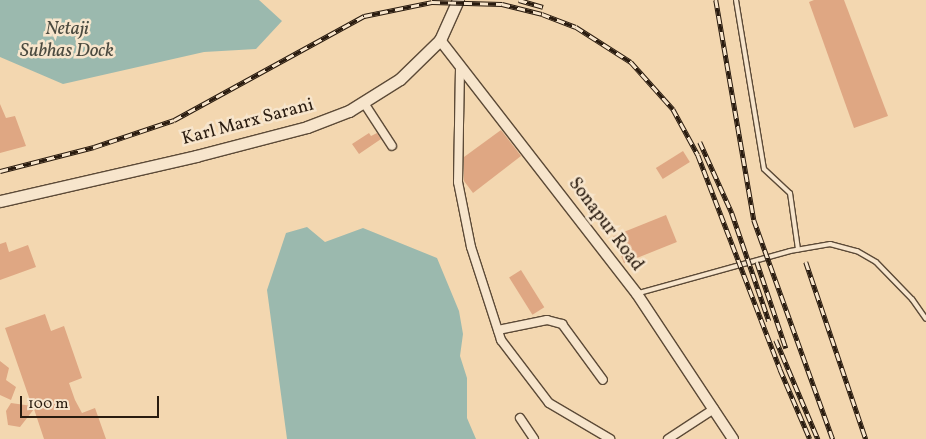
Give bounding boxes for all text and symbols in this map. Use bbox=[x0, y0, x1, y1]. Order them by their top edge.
water label: Netaji Subhas Dock bbox=[20, 19, 114, 63]
street label: Karl Marx Sarani bbox=[180, 95, 316, 151]
street label: Sonapur Road bbox=[563, 174, 647, 276]
scale bar bbox=[22, 386, 161, 418]
text: 100 m bbox=[28, 394, 68, 415]

